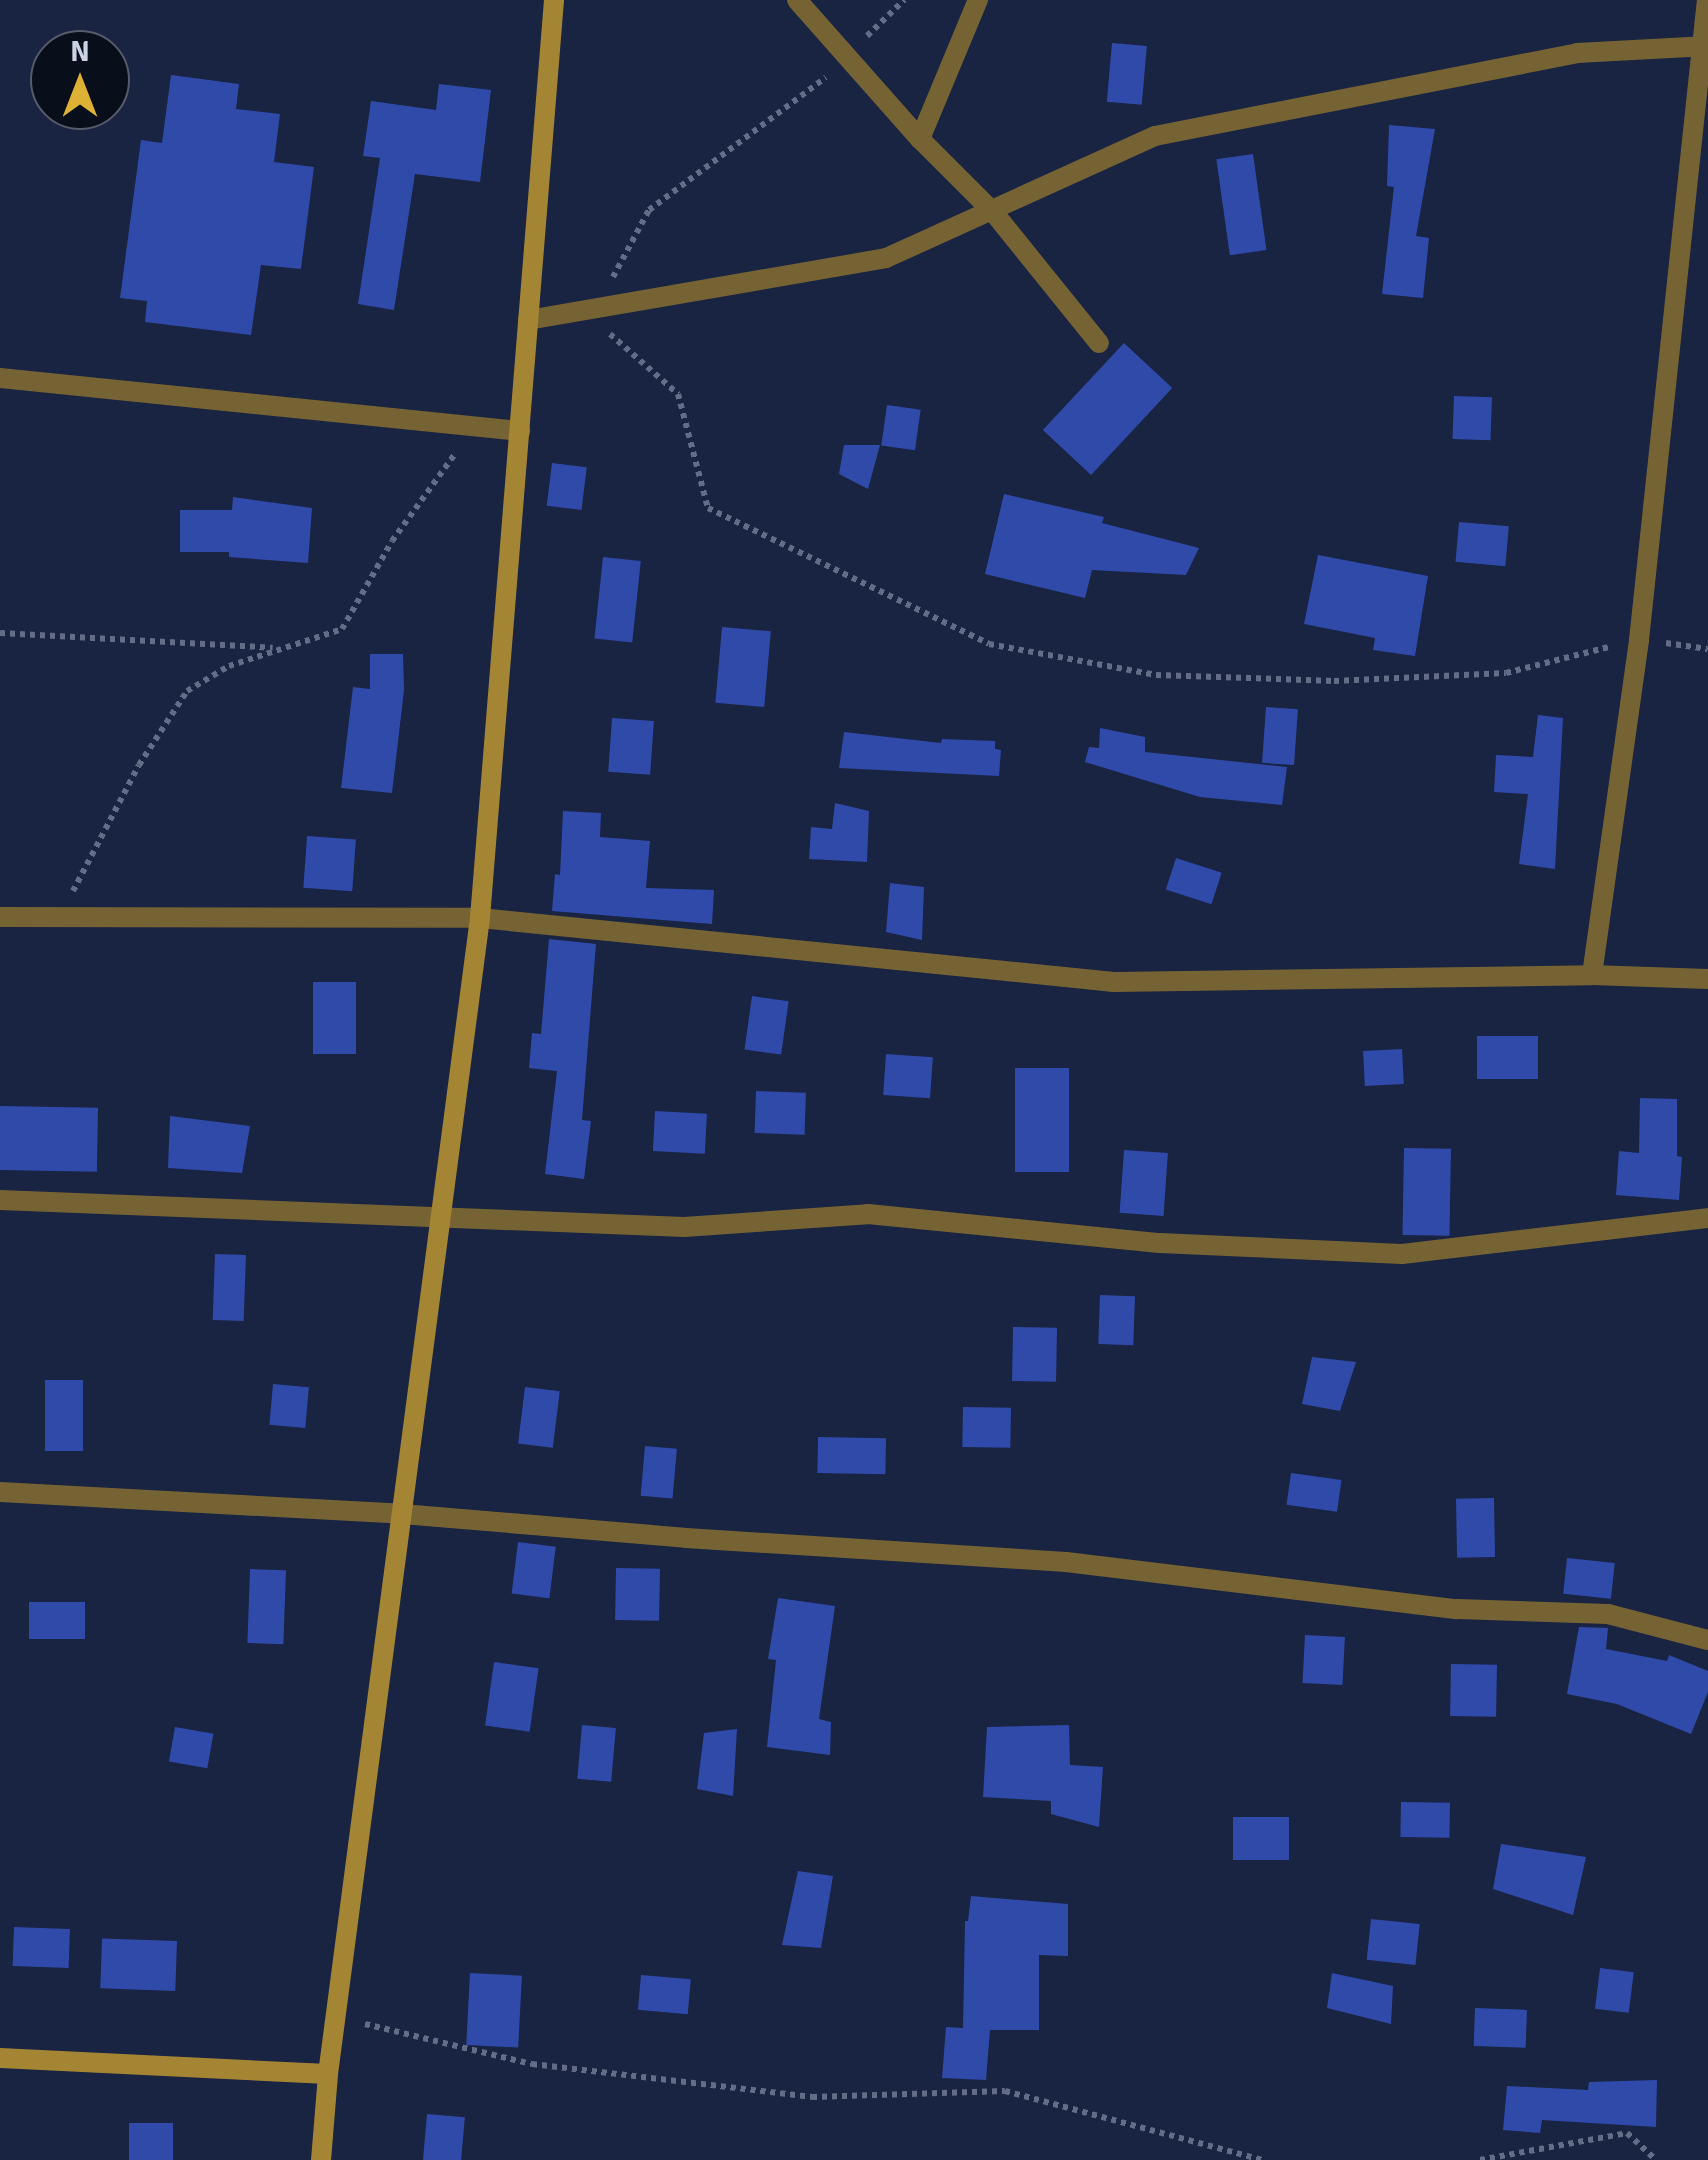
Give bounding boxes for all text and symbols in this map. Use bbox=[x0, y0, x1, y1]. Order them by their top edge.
north arrow bbox=[30, 30, 130, 130]
text: N bbox=[70, 35, 90, 69]

